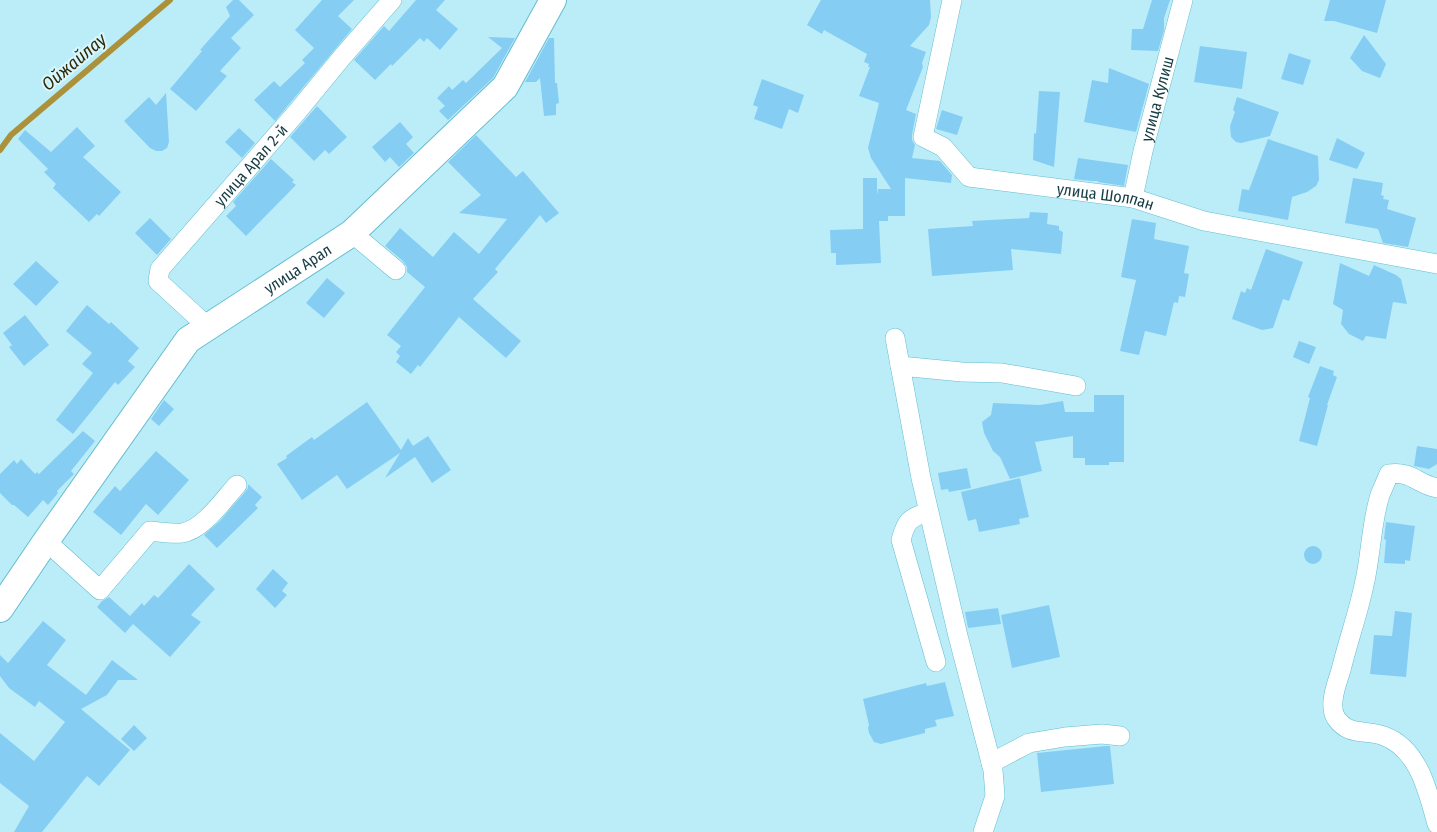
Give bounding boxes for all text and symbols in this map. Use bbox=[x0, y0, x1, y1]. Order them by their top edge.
water label: Ойжайлау bbox=[37, 28, 112, 95]
street label: улица Кулиш bbox=[1136, 54, 1177, 144]
street label: улица Арал 2-й bbox=[210, 120, 291, 210]
street label: улица Шолпан bbox=[1056, 179, 1157, 214]
street label: улица Арал bbox=[260, 240, 335, 297]

